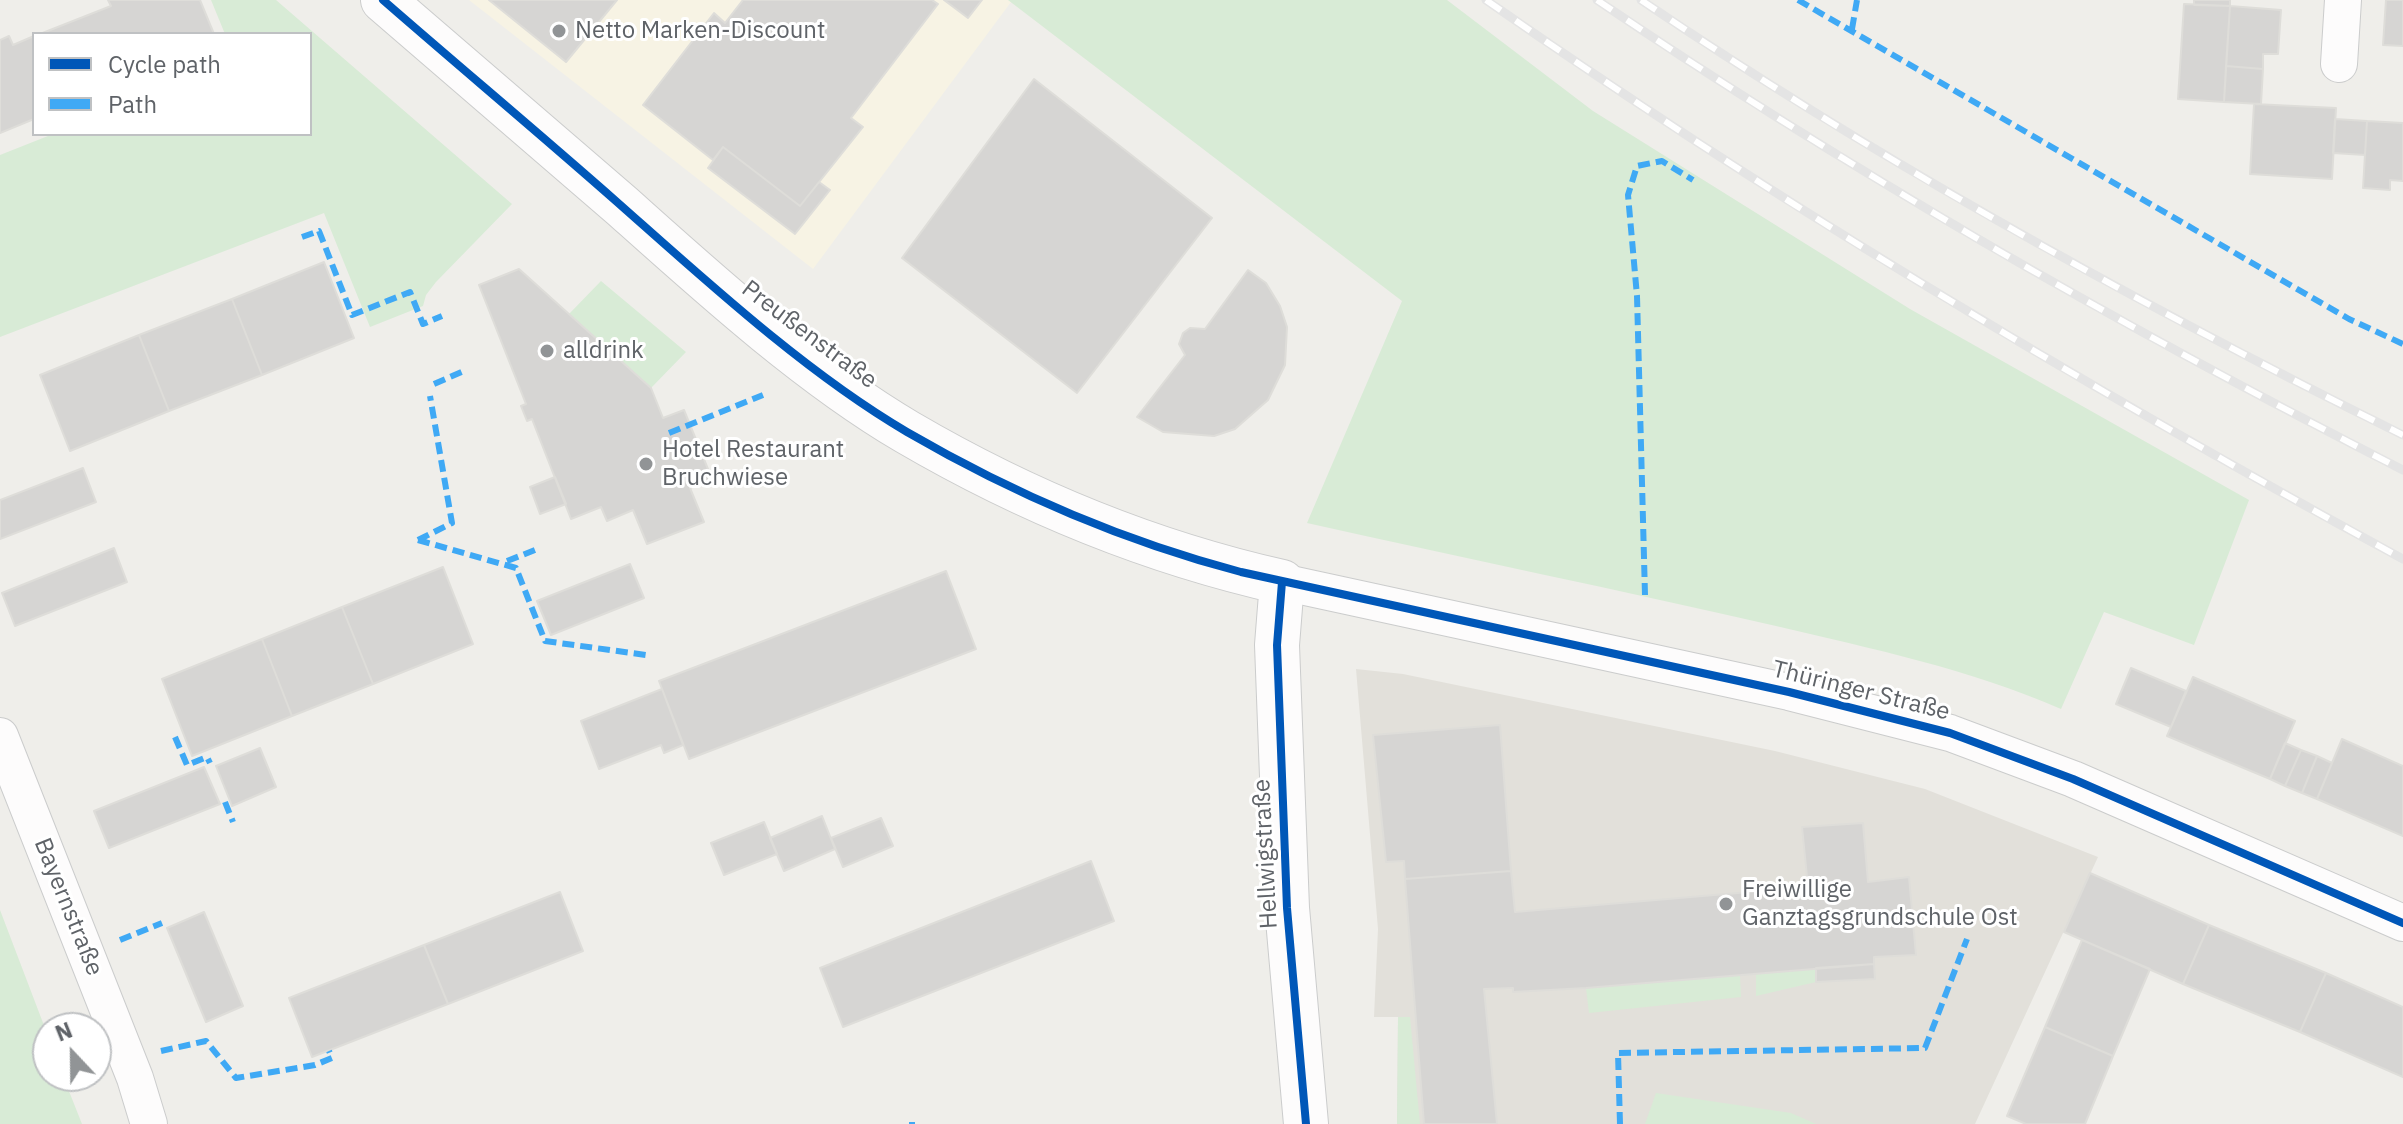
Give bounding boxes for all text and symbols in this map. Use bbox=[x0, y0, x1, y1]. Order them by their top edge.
place label: Netto Marken-Discount bbox=[575, 17, 825, 45]
marker: Netto Marken-Discount bbox=[550, 22, 568, 40]
legend bbox=[32, 32, 312, 136]
text: Cycle path bbox=[108, 48, 221, 80]
text: Path bbox=[108, 88, 157, 120]
street label: Preußenstraße bbox=[736, 275, 882, 395]
place label: alldrink bbox=[563, 337, 644, 365]
marker: alldrink bbox=[538, 342, 556, 360]
place label: Hotel Restaurant Bruchwiese bbox=[662, 436, 844, 492]
marker: Hotel Restaurant Bruchwiese bbox=[637, 455, 655, 473]
street label: Thüringer Straße bbox=[1769, 655, 1953, 727]
street label: Hellwigstraße bbox=[1248, 778, 1284, 930]
street label: Bayernstraße bbox=[27, 834, 109, 980]
place label: Freiwillige Ganztagsgrundschule Ost bbox=[1742, 876, 2018, 932]
marker: Freiwillige Ganztagsgrundschule Ost bbox=[1717, 895, 1735, 913]
north arrow bbox=[32, 1012, 112, 1092]
text: N bbox=[51, 1015, 76, 1048]

